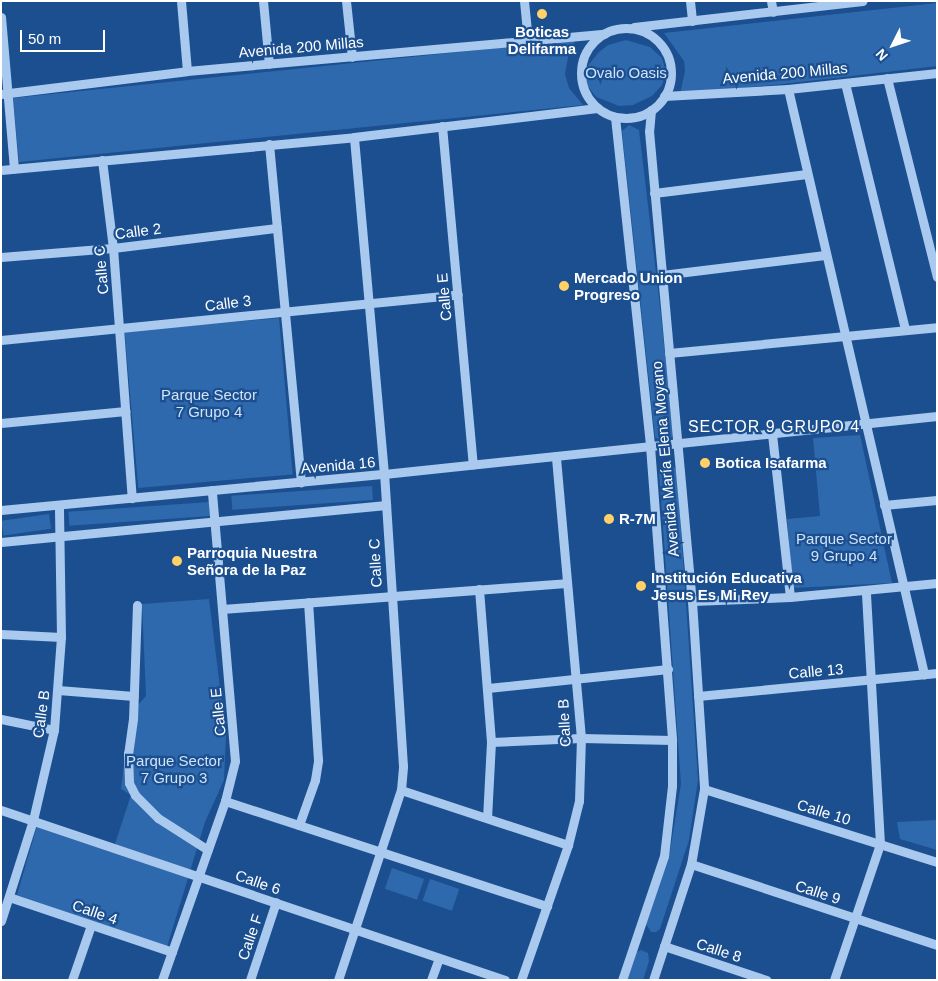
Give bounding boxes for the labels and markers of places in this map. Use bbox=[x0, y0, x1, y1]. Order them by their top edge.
marker: Boticas Delifarma bbox=[536, 8, 548, 20]
place label: Boticas Delifarma bbox=[508, 22, 576, 57]
place label: Mercado Union Progreso bbox=[574, 268, 682, 303]
marker: Mercado Union Progreso bbox=[558, 280, 570, 292]
place label: Botica Isafarma bbox=[715, 454, 827, 472]
marker: Botica Isafarma bbox=[699, 457, 711, 469]
place label: R-7M bbox=[619, 510, 656, 528]
marker: R-7M bbox=[603, 513, 615, 525]
place label: Parroquia Nuestra Señora de la Paz bbox=[187, 543, 317, 578]
marker: Parroquia Nuestra Señora de la Paz bbox=[171, 555, 183, 567]
place label: Institución Educativa Jesus Es Mi Rey bbox=[651, 568, 802, 603]
marker: Institución Educativa Jesus Es Mi Rey bbox=[635, 580, 647, 592]

